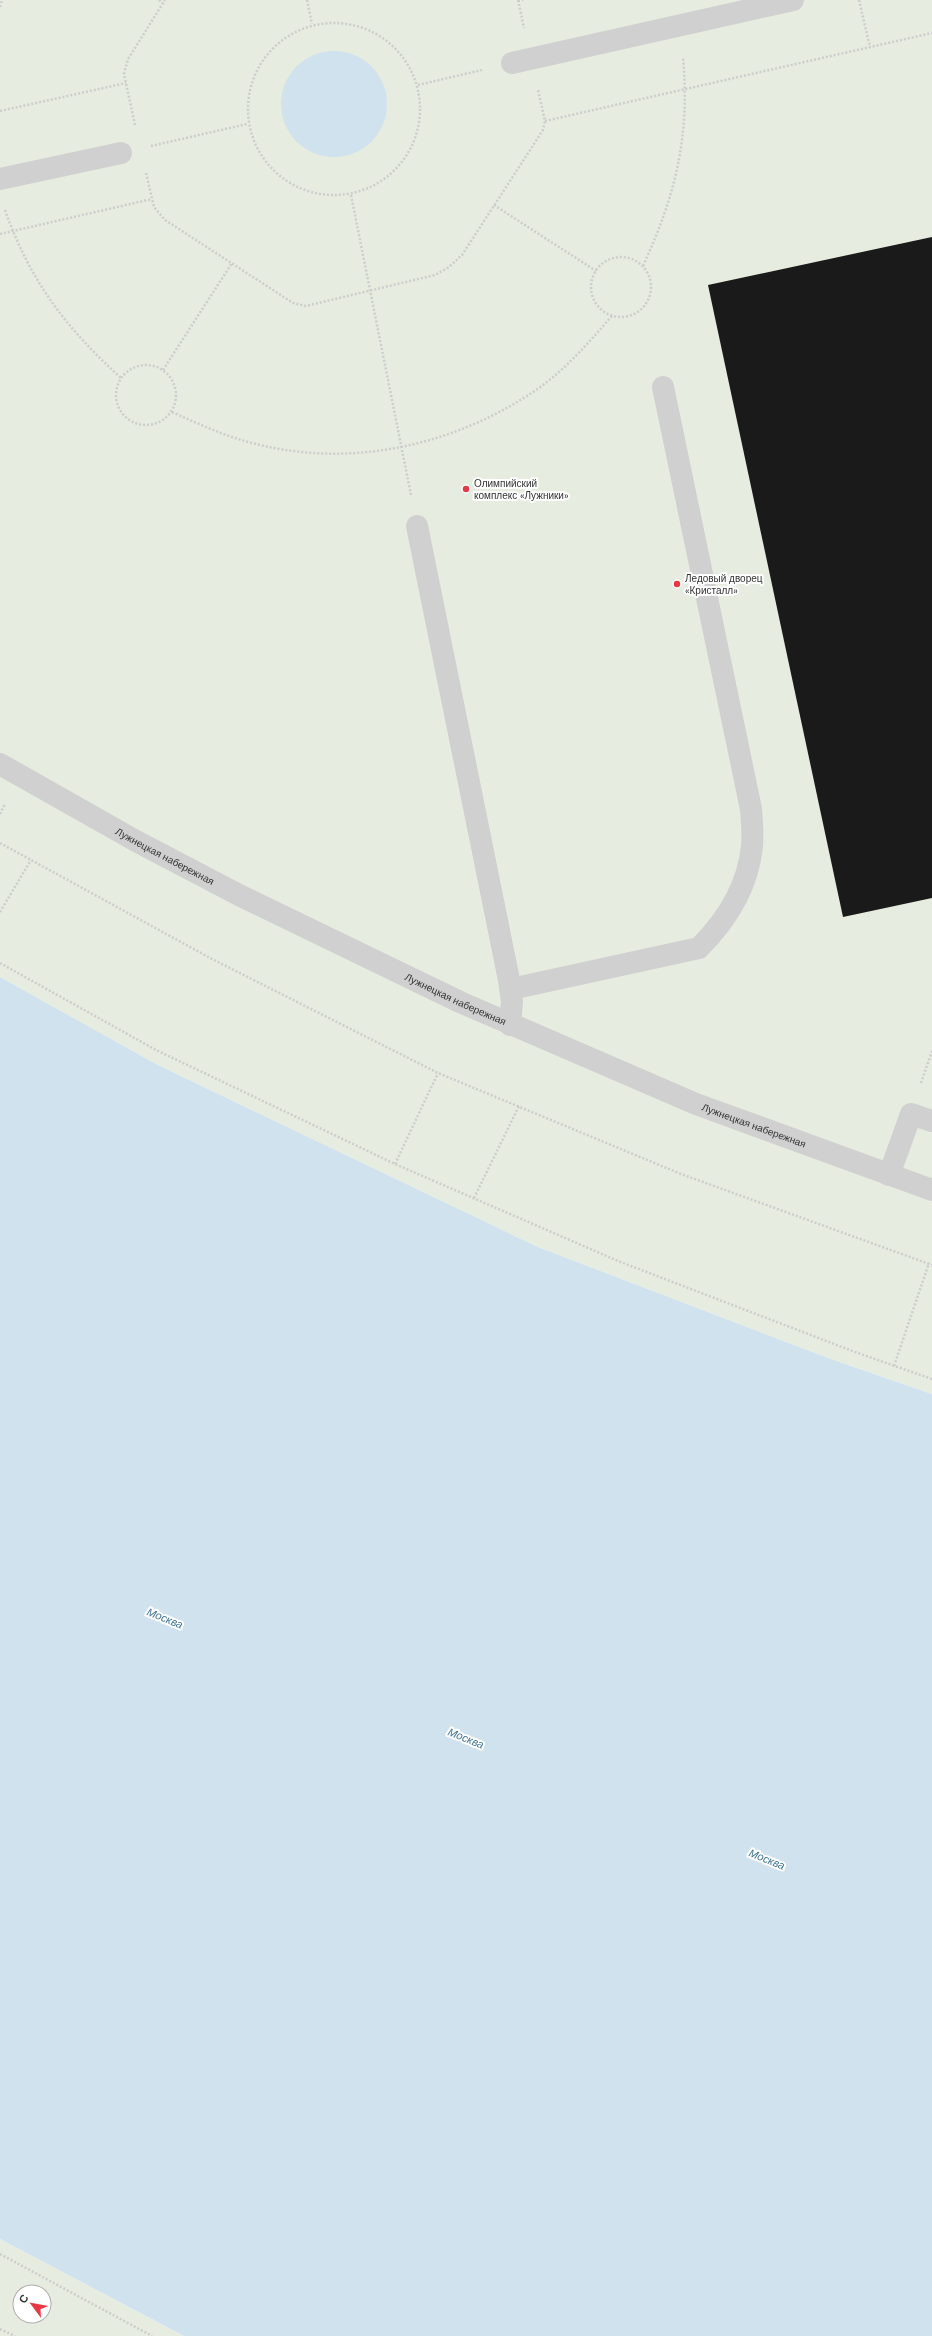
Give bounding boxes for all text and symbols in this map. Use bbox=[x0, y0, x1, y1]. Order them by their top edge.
place label: Олимпийский комплекс «Лужники» bbox=[474, 477, 569, 502]
marker: Олимпийский комплекс «Лужники» bbox=[461, 484, 471, 494]
place label: Ледовый дворец «Кристалл» bbox=[685, 572, 763, 597]
marker: Ледовый дворец «Кристалл» bbox=[672, 579, 682, 589]
street label: Лужнецкая набережная bbox=[113, 825, 217, 888]
street label: Лужнецкая набережная bbox=[403, 970, 508, 1028]
street label: Лужнецкая набережная bbox=[700, 1101, 808, 1151]
water label: Москва bbox=[145, 1604, 185, 1632]
water label: Москва bbox=[446, 1724, 486, 1752]
water label: Москва bbox=[747, 1845, 787, 1873]
north arrow bbox=[12, 2284, 52, 2324]
text: С bbox=[15, 2292, 32, 2306]

